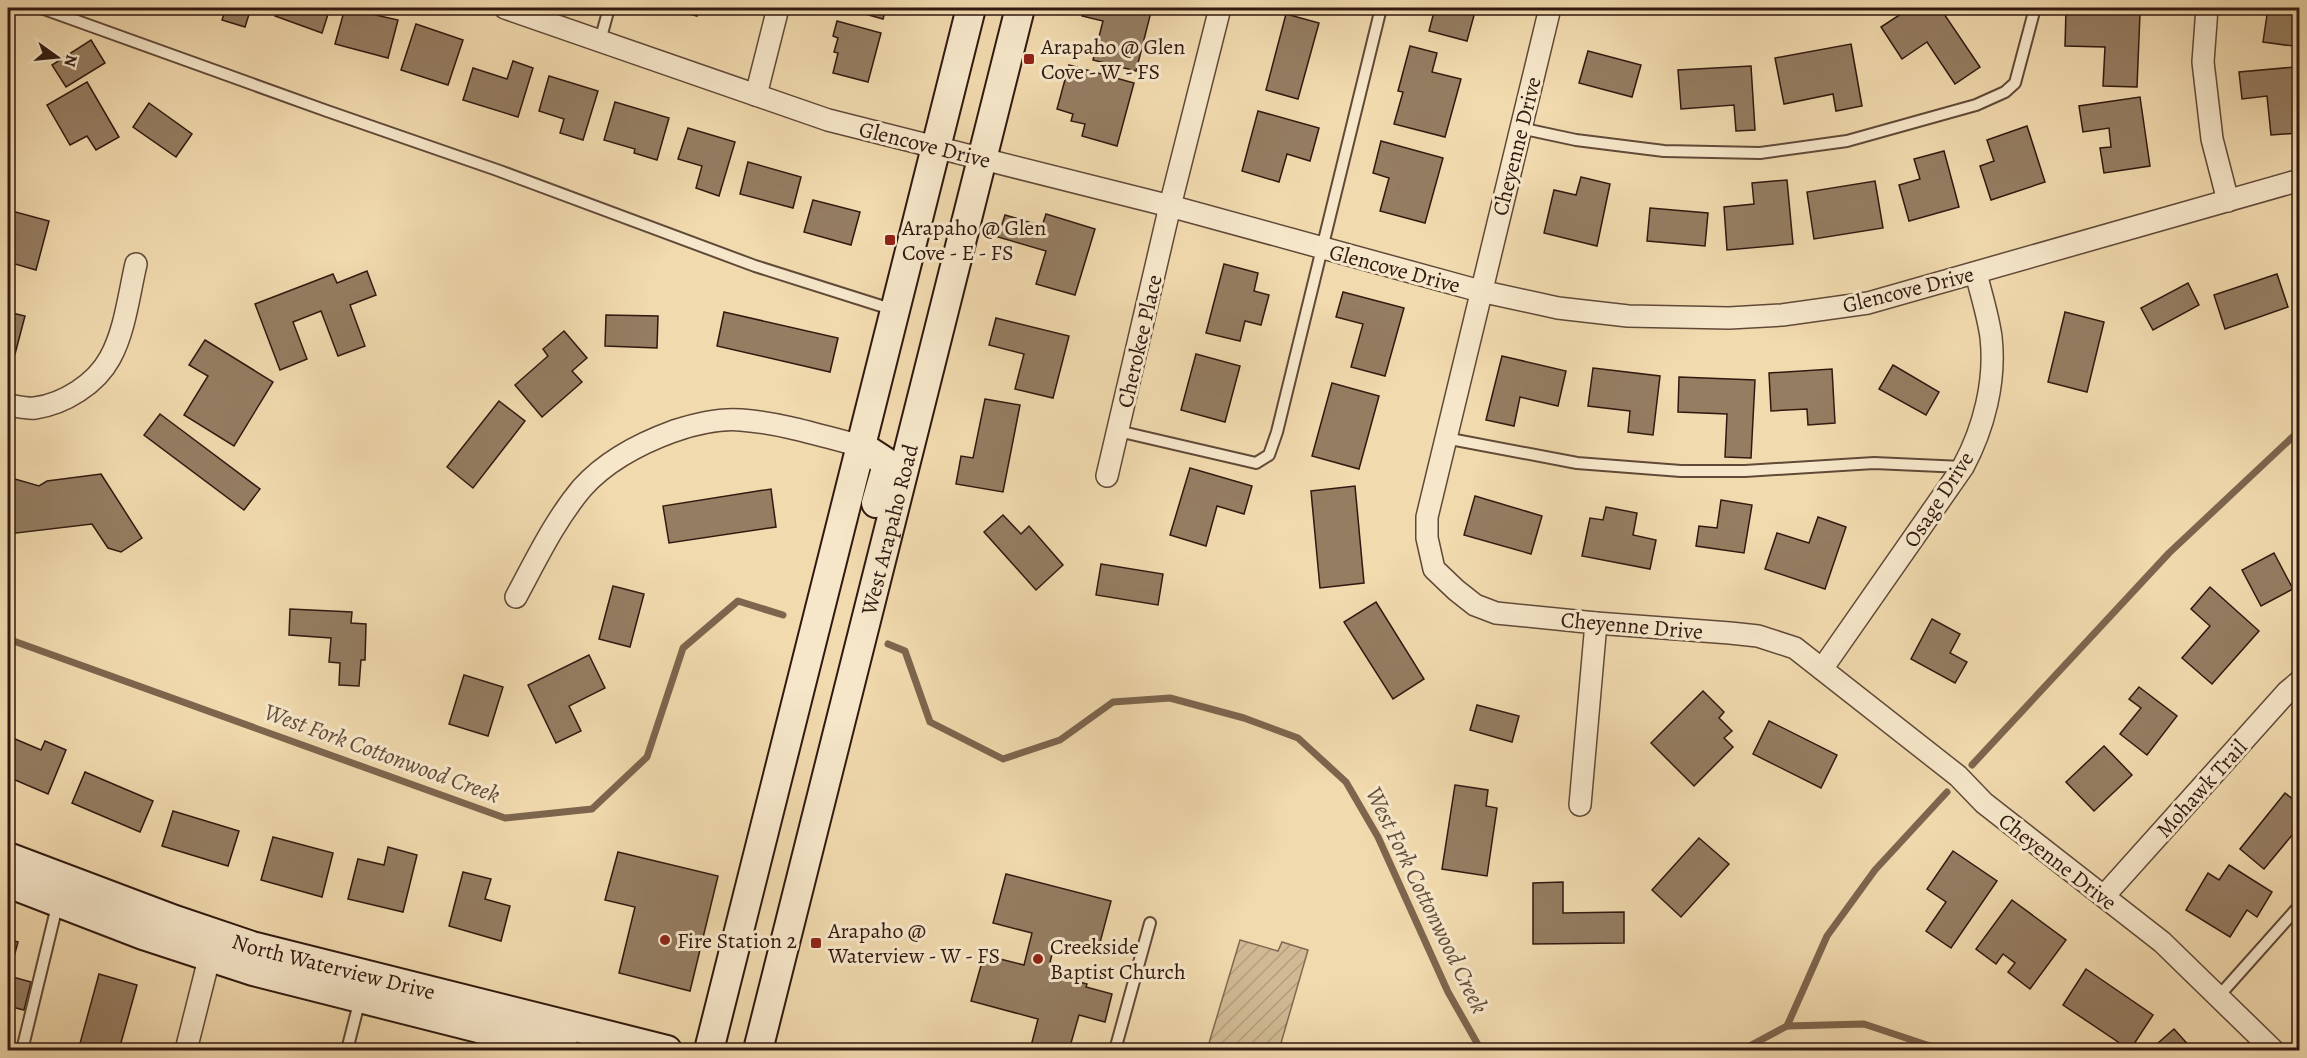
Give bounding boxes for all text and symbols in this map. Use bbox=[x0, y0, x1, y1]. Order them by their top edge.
north arrow bbox=[27, 27, 87, 87]
place label: Arapaho @ Glen Cove - W - FS bbox=[1040, 32, 1185, 87]
text: N bbox=[58, 52, 83, 69]
marker: Arapaho @ Glen Cove - W - FS bbox=[1022, 52, 1036, 66]
street label: Cheyenne Drive bbox=[1485, 74, 1549, 219]
street label: Glencove Drive bbox=[856, 114, 994, 176]
place label: Arapaho @ Glen Cove - E - FS bbox=[901, 213, 1046, 268]
marker: Arapaho @ Glen Cove - E - FS bbox=[883, 233, 897, 247]
street label: Glencove Drive bbox=[1326, 237, 1464, 301]
street label: Glencove Drive bbox=[1839, 259, 1977, 321]
street label: Cherokee Place bbox=[1110, 272, 1170, 411]
street label: West Arapaho Road bbox=[854, 441, 926, 619]
street label: Osage Drive bbox=[1897, 446, 1981, 553]
street label: Cheyenne Drive bbox=[1560, 605, 1704, 647]
water label: West Fork Cottonwood Creek bbox=[260, 695, 505, 811]
street label: Mohawk Trail bbox=[2149, 733, 2254, 844]
water label: West Fork Cottonwood Creek bbox=[1358, 781, 1496, 1019]
street label: Cheyenne Drive bbox=[1992, 806, 2123, 917]
place label: Arapaho @ Waterview - W - FS bbox=[827, 916, 1000, 971]
street label: North Waterview Drive bbox=[228, 926, 438, 1007]
place label: Fire Station 2 bbox=[677, 926, 797, 956]
place label: Creekside Baptist Church bbox=[1050, 932, 1186, 987]
marker: Fire Station 2 bbox=[658, 933, 672, 947]
marker: Arapaho @ Waterview - W - FS bbox=[809, 936, 823, 950]
marker: Creekside Baptist Church bbox=[1031, 952, 1045, 966]

